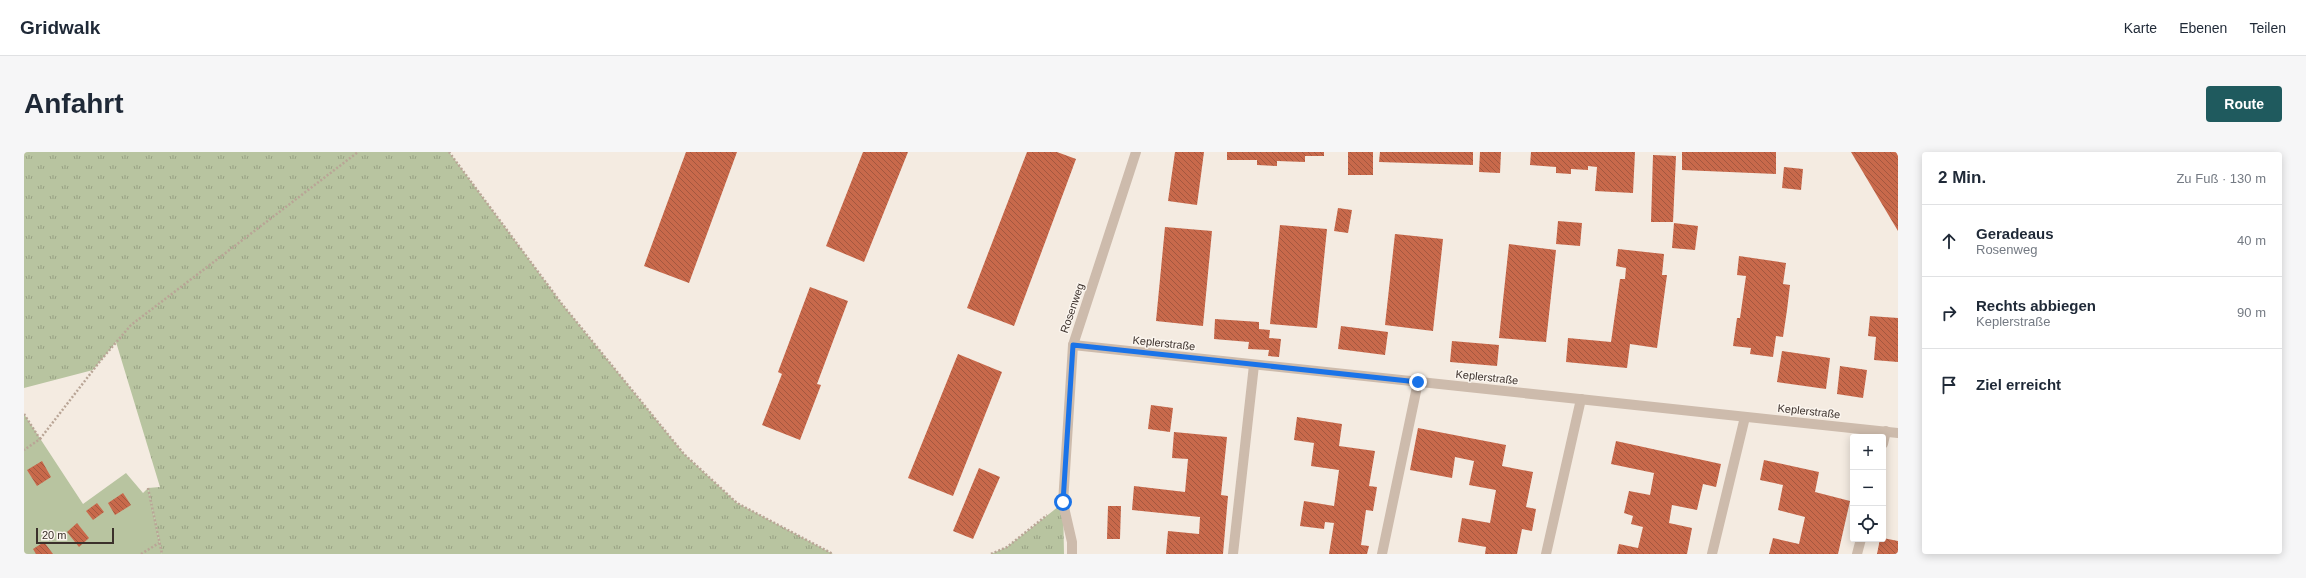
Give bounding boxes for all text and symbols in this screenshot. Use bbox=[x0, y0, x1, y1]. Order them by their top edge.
text: Gridwalk bbox=[20, 17, 100, 38]
text: Karte bbox=[2124, 20, 2157, 36]
text: Ebenen bbox=[2179, 20, 2227, 36]
text: Teilen bbox=[2249, 20, 2286, 36]
button: Route bbox=[2206, 86, 2282, 122]
text: Anfahrt bbox=[24, 88, 124, 119]
text: 2 Min. bbox=[1938, 168, 1986, 187]
text: Zu Fuß · 130 m bbox=[2176, 171, 2266, 186]
text: Geradeaus bbox=[1976, 225, 2054, 242]
icon: ahead bbox=[1938, 230, 1960, 252]
text: 40 m bbox=[2237, 233, 2266, 248]
text: Rosenweg bbox=[1976, 242, 2037, 257]
street label: Rosenweg bbox=[1058, 281, 1086, 335]
text: Rechts abbiegen bbox=[1976, 297, 2096, 314]
icon: right bbox=[1938, 302, 1960, 324]
text: 90 m bbox=[2237, 305, 2266, 320]
text: Keplerstraße bbox=[1976, 314, 2050, 329]
street label: Keplerstraße bbox=[1132, 334, 1196, 352]
street label: Keplerstraße bbox=[1455, 368, 1519, 386]
route end bbox=[1409, 373, 1427, 391]
icon: arrive bbox=[1938, 374, 1960, 396]
text: Ziel erreicht bbox=[1976, 376, 2061, 393]
street label: Keplerstraße bbox=[1777, 402, 1841, 420]
map controls bbox=[1850, 434, 1886, 542]
button: + bbox=[1850, 434, 1886, 470]
button: − bbox=[1850, 470, 1886, 506]
route start bbox=[1054, 493, 1072, 511]
button: locate bbox=[1850, 506, 1886, 542]
scale bar bbox=[36, 526, 114, 545]
text: 20 m bbox=[42, 529, 66, 541]

